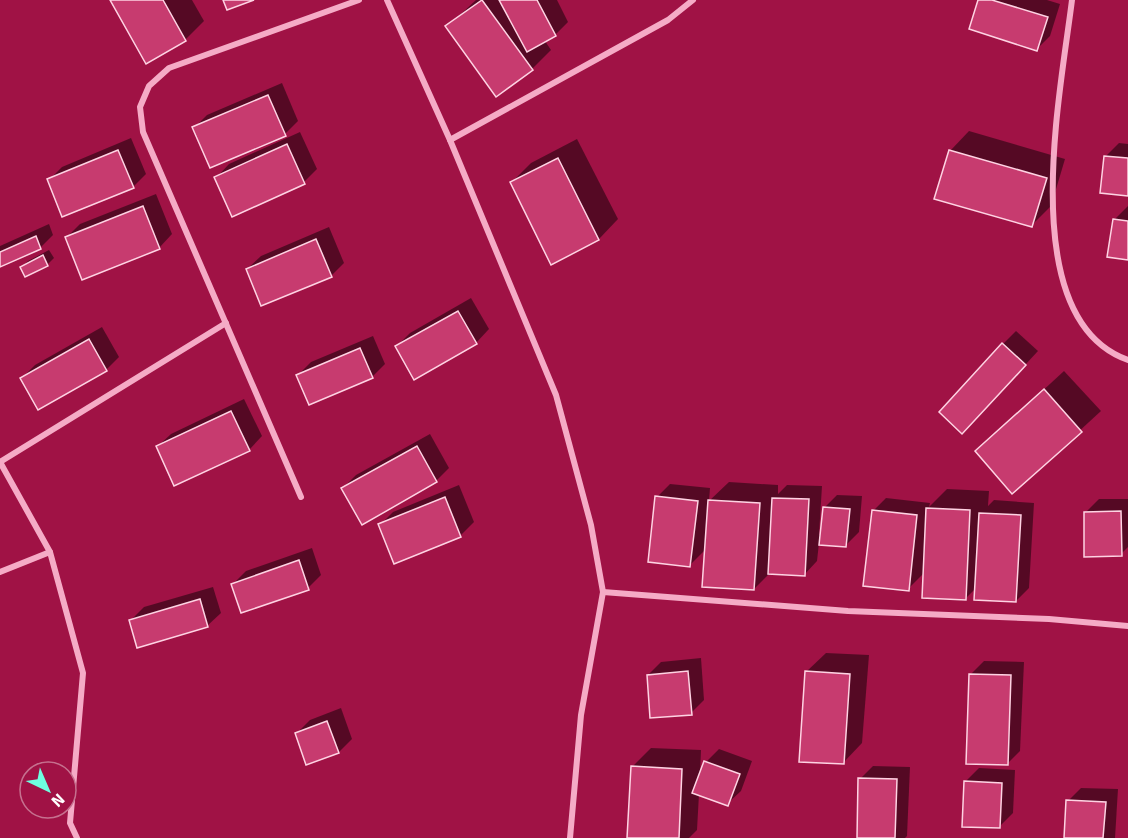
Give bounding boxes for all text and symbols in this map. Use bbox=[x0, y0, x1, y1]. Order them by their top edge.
north arrow bbox=[18, 760, 78, 820]
text: N bbox=[47, 789, 69, 811]

